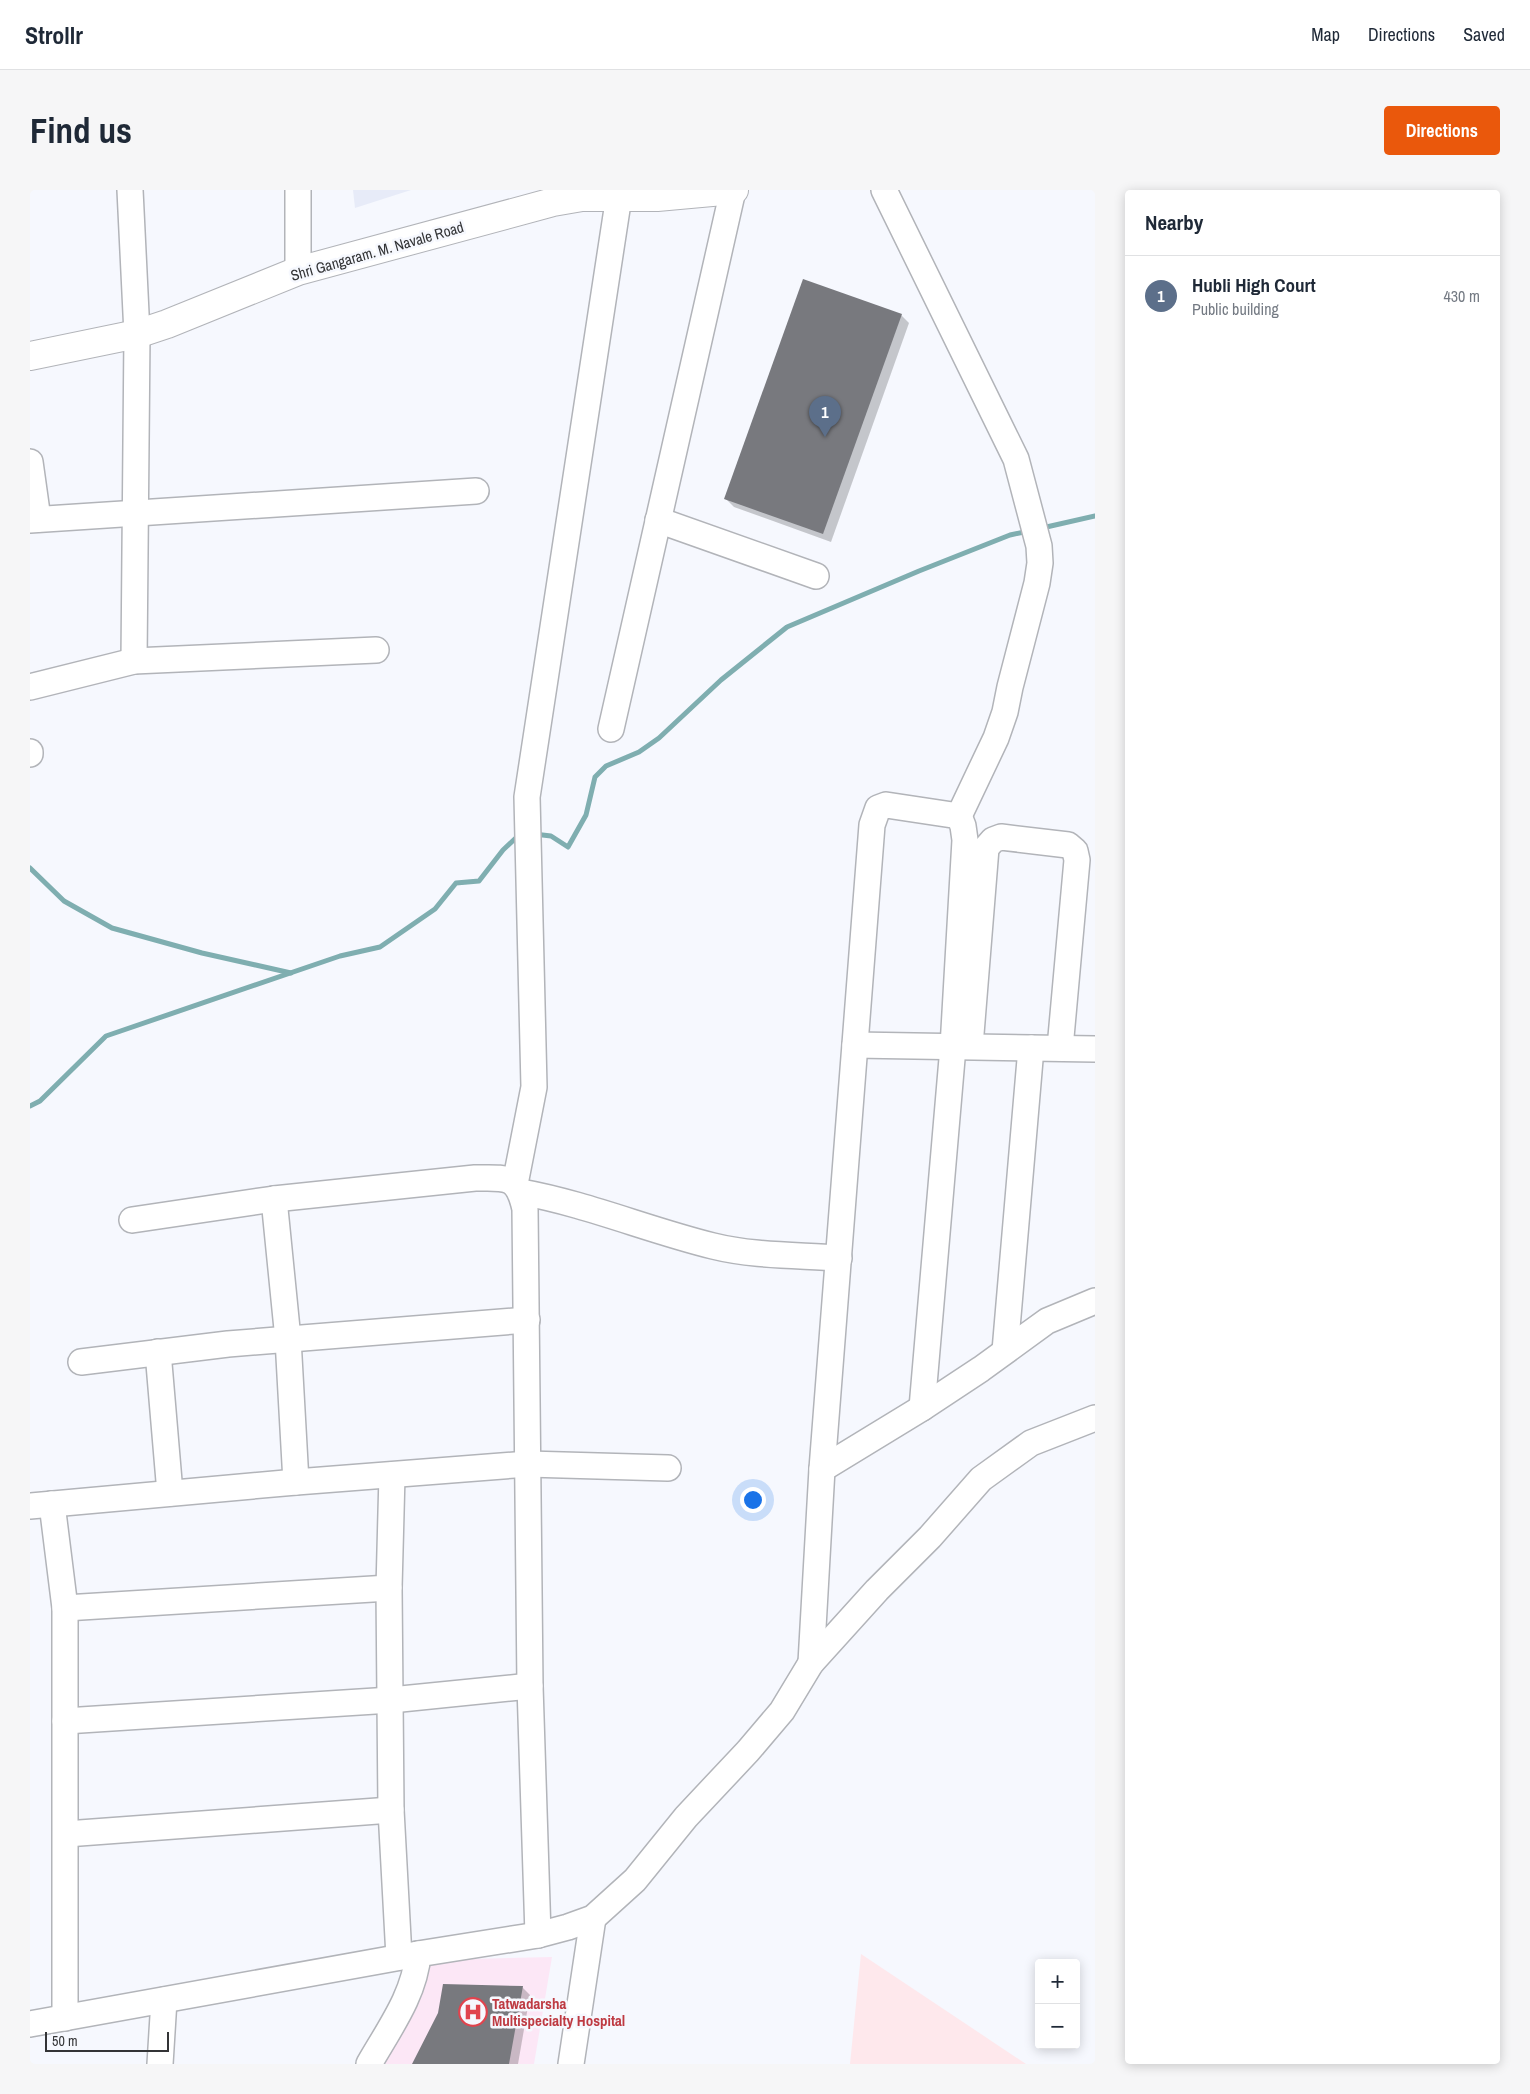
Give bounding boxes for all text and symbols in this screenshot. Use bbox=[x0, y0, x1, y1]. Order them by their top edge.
text: Strollr bbox=[25, 19, 83, 51]
text: Map bbox=[1311, 22, 1340, 47]
text: Directions bbox=[1368, 22, 1435, 47]
text: Saved bbox=[1463, 22, 1505, 47]
button: Directions bbox=[1384, 106, 1500, 155]
text: Find us bbox=[30, 107, 132, 154]
text: Nearby bbox=[1145, 208, 1203, 237]
street label: Shri Gangaram. M. Navale Road bbox=[288, 216, 466, 286]
text: Hubli High Court bbox=[1192, 272, 1316, 298]
text: 1 bbox=[1157, 285, 1165, 307]
text: 430 m bbox=[1444, 285, 1480, 307]
text: Public building bbox=[1192, 298, 1279, 320]
pin: 1 bbox=[809, 396, 841, 437]
your location bbox=[740, 1487, 766, 1513]
map controls bbox=[1035, 1959, 1080, 2049]
button: + bbox=[1035, 1959, 1080, 2004]
place label: Tatwadarsha Multispecialty Hospital bbox=[492, 1993, 625, 2031]
hospital icon: Tatwadarsha Multispecialty Hospital bbox=[458, 1997, 488, 2027]
button: − bbox=[1035, 2004, 1080, 2049]
scale bar bbox=[45, 2029, 169, 2052]
text: 50 m bbox=[52, 2032, 78, 2050]

